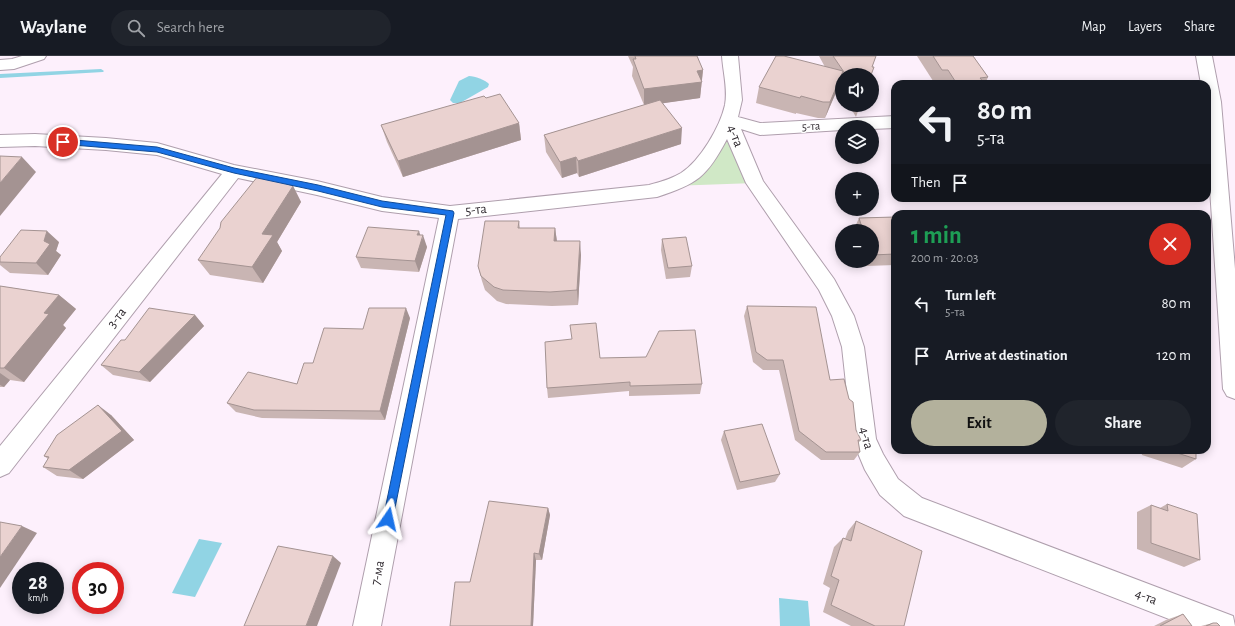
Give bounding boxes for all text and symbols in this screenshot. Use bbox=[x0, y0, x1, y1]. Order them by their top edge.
search box bbox=[111, 10, 391, 46]
icon: search bbox=[125, 17, 147, 39]
text: Waylane bbox=[20, 18, 87, 37]
text: Search here bbox=[157, 20, 224, 35]
text: Map bbox=[1081, 20, 1106, 34]
text: Layers bbox=[1128, 20, 1162, 34]
text: Share bbox=[1184, 20, 1215, 34]
map controls bbox=[835, 68, 879, 268]
button: sound bbox=[835, 68, 879, 112]
icon: left bbox=[911, 96, 963, 148]
text: 80 m bbox=[977, 97, 1032, 125]
street label: 5-та bbox=[801, 119, 821, 132]
button: layers bbox=[835, 120, 879, 164]
street label: 4-та bbox=[724, 123, 746, 150]
pin bbox=[46, 125, 80, 159]
text: 5-та bbox=[977, 130, 1005, 148]
icon: arrive bbox=[52, 131, 74, 153]
button: + bbox=[835, 172, 879, 216]
icon: arrive bbox=[949, 172, 971, 194]
text: Then bbox=[911, 175, 941, 190]
street label: 5-та bbox=[465, 202, 488, 218]
button: close bbox=[1149, 223, 1191, 265]
button: − bbox=[835, 224, 879, 268]
text: 1 min bbox=[911, 224, 962, 248]
text: 200 m · 20:03 bbox=[911, 252, 978, 265]
text: Turn left bbox=[945, 288, 996, 303]
icon: left bbox=[911, 293, 933, 315]
text: 80 m bbox=[1161, 296, 1191, 311]
street label: 3-та bbox=[105, 305, 130, 331]
text: 5-та bbox=[945, 306, 965, 319]
icon: arrive bbox=[911, 345, 933, 367]
text: Arrive at destination bbox=[945, 348, 1068, 363]
text: 120 m bbox=[1157, 348, 1191, 363]
button: Exit bbox=[911, 400, 1047, 446]
button: Share bbox=[1055, 400, 1191, 446]
street label: 4-та bbox=[856, 425, 876, 451]
position arrow bbox=[367, 498, 409, 540]
street label: 7-ма bbox=[369, 559, 387, 587]
speed limit sign: 30 bbox=[72, 562, 124, 614]
text: 28 bbox=[28, 573, 48, 593]
street label: 4-та bbox=[1133, 586, 1160, 608]
text: km/h bbox=[28, 593, 48, 603]

